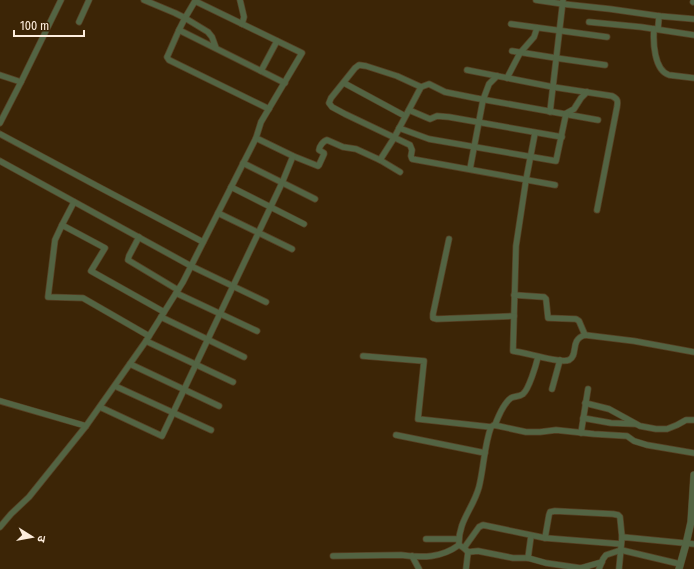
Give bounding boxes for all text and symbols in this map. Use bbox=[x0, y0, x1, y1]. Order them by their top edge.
scale bar bbox=[14, 12, 84, 38]
text: 100 m bbox=[20, 19, 49, 33]
north arrow bbox=[12, 517, 52, 557]
text: उ bbox=[34, 534, 48, 544]

